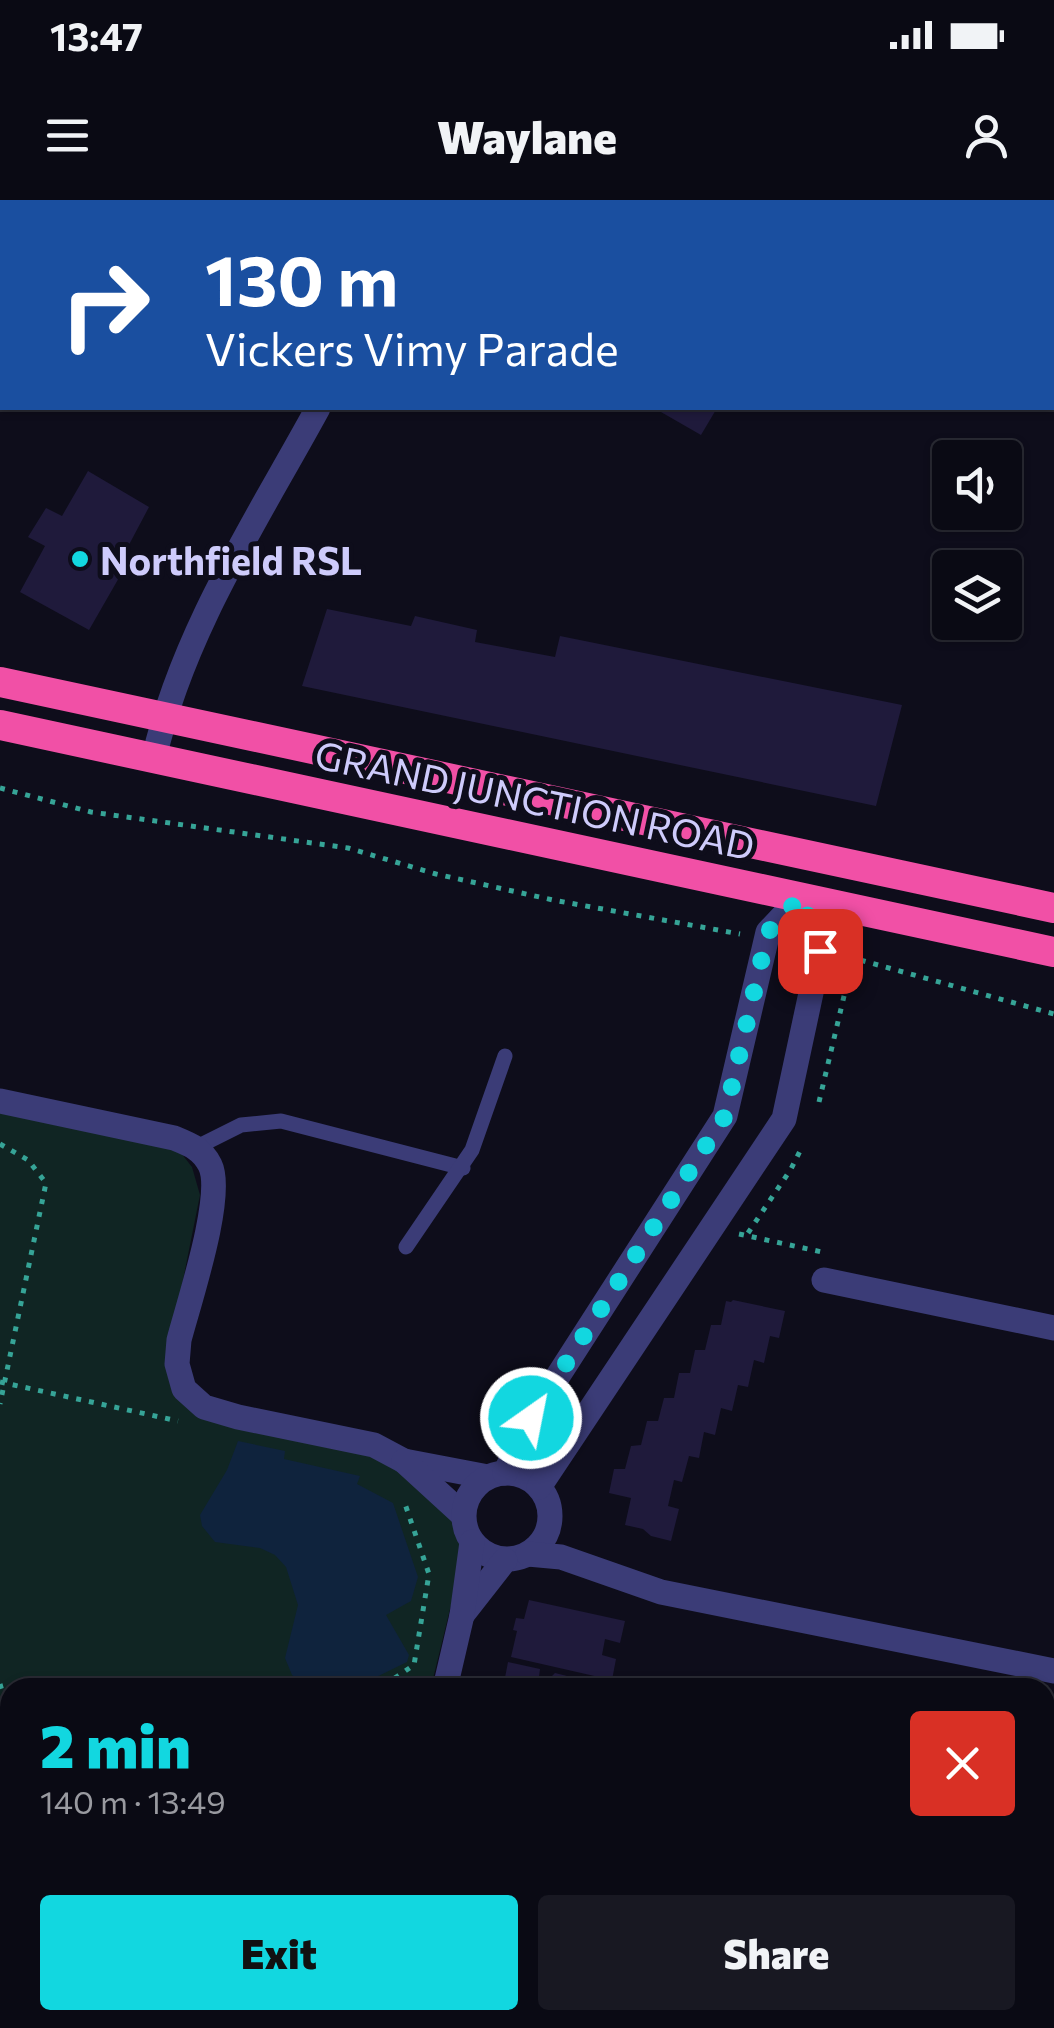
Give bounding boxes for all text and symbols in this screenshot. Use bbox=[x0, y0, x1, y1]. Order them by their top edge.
text: 13:47 bbox=[50, 12, 143, 59]
icon: menu bbox=[40, 108, 95, 163]
text: Waylane bbox=[437, 108, 617, 163]
icon: person bbox=[959, 108, 1014, 163]
text: 130 m bbox=[205, 235, 398, 320]
icon: right bbox=[40, 240, 170, 370]
text: Vickers Vimy Parade bbox=[205, 320, 619, 375]
map controls bbox=[932, 440, 1022, 640]
button: sound bbox=[932, 440, 1022, 530]
place label: Northfield RSL bbox=[100, 536, 362, 583]
marker: Northfield RSL bbox=[69, 548, 91, 570]
button: layers bbox=[932, 550, 1022, 640]
street label: GRAND JUNCTION ROAD bbox=[311, 729, 759, 869]
pin bbox=[778, 909, 863, 994]
icon: arrive bbox=[793, 924, 848, 979]
position arrow bbox=[479, 1366, 583, 1470]
text: 2 min bbox=[40, 1707, 191, 1780]
button: close bbox=[910, 1711, 1015, 1816]
text: 140 m · 13:49 bbox=[40, 1781, 226, 1821]
button: Exit bbox=[40, 1895, 518, 2010]
button: Share bbox=[538, 1895, 1015, 2010]

